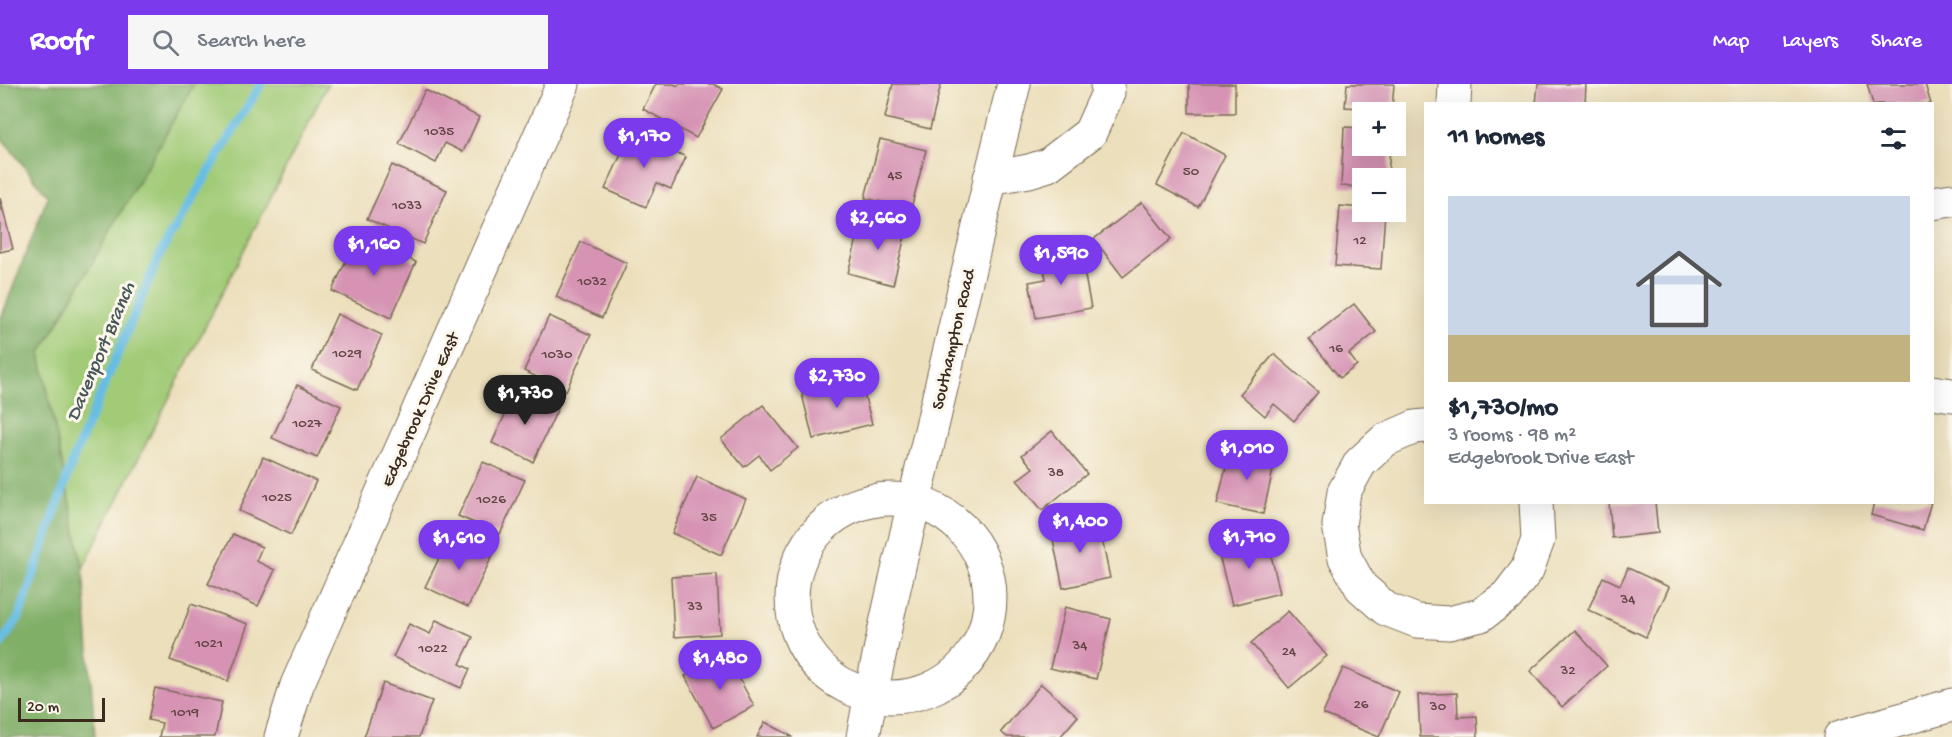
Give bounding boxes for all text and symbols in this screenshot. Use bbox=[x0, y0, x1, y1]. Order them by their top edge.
search box bbox=[128, 15, 548, 69]
text: Roofr bbox=[30, 26, 92, 59]
icon: search bbox=[149, 26, 182, 59]
text: Search here bbox=[197, 29, 306, 55]
text: Map bbox=[1713, 30, 1749, 55]
text: Layers bbox=[1782, 30, 1838, 55]
text: Share bbox=[1871, 30, 1922, 55]
map controls bbox=[1352, 102, 1406, 222]
button: + bbox=[1352, 102, 1406, 156]
pin: $1,170 bbox=[595, 118, 693, 169]
icon: filters bbox=[1877, 122, 1910, 155]
house number: 1035 bbox=[423, 123, 454, 141]
text: 11 homes bbox=[1448, 123, 1544, 154]
text: $1,170 bbox=[617, 126, 671, 149]
house number: 50 bbox=[1183, 163, 1200, 181]
house number: 45 bbox=[888, 167, 903, 185]
button: − bbox=[1352, 168, 1406, 222]
house number: 1033 bbox=[391, 197, 422, 215]
pin: $2,660 bbox=[829, 200, 927, 251]
text: $2,660 bbox=[850, 208, 906, 231]
pin: $1,160 bbox=[325, 226, 423, 277]
house number: 12 bbox=[1352, 232, 1367, 250]
text: $1,160 bbox=[348, 234, 400, 257]
pin: $1,590 bbox=[1012, 235, 1110, 286]
icon: home bbox=[1625, 235, 1733, 343]
text: $1,590 bbox=[1033, 243, 1089, 266]
street label: Southampton Road bbox=[928, 266, 981, 412]
house number: 1032 bbox=[576, 273, 607, 291]
water label: Davenport Branch bbox=[63, 279, 142, 425]
street label: Edgebrook Drive East bbox=[378, 328, 465, 490]
house number: 16 bbox=[1328, 340, 1343, 358]
house number: 1029 bbox=[331, 345, 362, 363]
house number: 1030 bbox=[541, 346, 573, 364]
pin: $2,730 bbox=[788, 358, 886, 409]
text: $2,730 bbox=[808, 366, 866, 389]
pin: $1,730 bbox=[476, 375, 574, 426]
text: $1,730 bbox=[497, 383, 553, 406]
text: $1,730/mo bbox=[1448, 394, 1558, 425]
house number: 1027 bbox=[291, 415, 323, 433]
text: 3 rooms · 98 m² bbox=[1448, 425, 1576, 448]
pin: $1,010 bbox=[1198, 430, 1296, 481]
text: $1,010 bbox=[1220, 438, 1274, 461]
text: Edgebrook Drive East bbox=[1448, 448, 1633, 471]
house number: 38 bbox=[1047, 464, 1064, 482]
house number: 1025 bbox=[261, 489, 292, 507]
house number: 1026 bbox=[475, 491, 506, 509]
pin: $1,400 bbox=[1031, 503, 1129, 554]
house number: 35 bbox=[700, 509, 717, 527]
text: $1,400 bbox=[1052, 511, 1108, 534]
pin: $1,710 bbox=[1200, 519, 1298, 570]
pin: $1,610 bbox=[410, 520, 508, 571]
text: $1,710 bbox=[1222, 527, 1276, 550]
text: $1,610 bbox=[433, 528, 485, 551]
house number: 34 bbox=[1620, 591, 1635, 609]
house number: 33 bbox=[686, 598, 703, 616]
house number: 1021 bbox=[194, 635, 223, 653]
house number: 34 bbox=[1072, 637, 1087, 655]
house number: 1022 bbox=[417, 640, 448, 658]
pin: $1,480 bbox=[671, 640, 769, 691]
house number: 24 bbox=[1282, 643, 1296, 661]
text: $1,480 bbox=[692, 648, 748, 671]
house number: 32 bbox=[1559, 662, 1576, 680]
scale bar bbox=[18, 695, 105, 722]
house number: 26 bbox=[1354, 696, 1369, 714]
house number: 30 bbox=[1429, 698, 1447, 716]
text: 20 m bbox=[27, 699, 59, 718]
house number: 1019 bbox=[170, 704, 200, 722]

